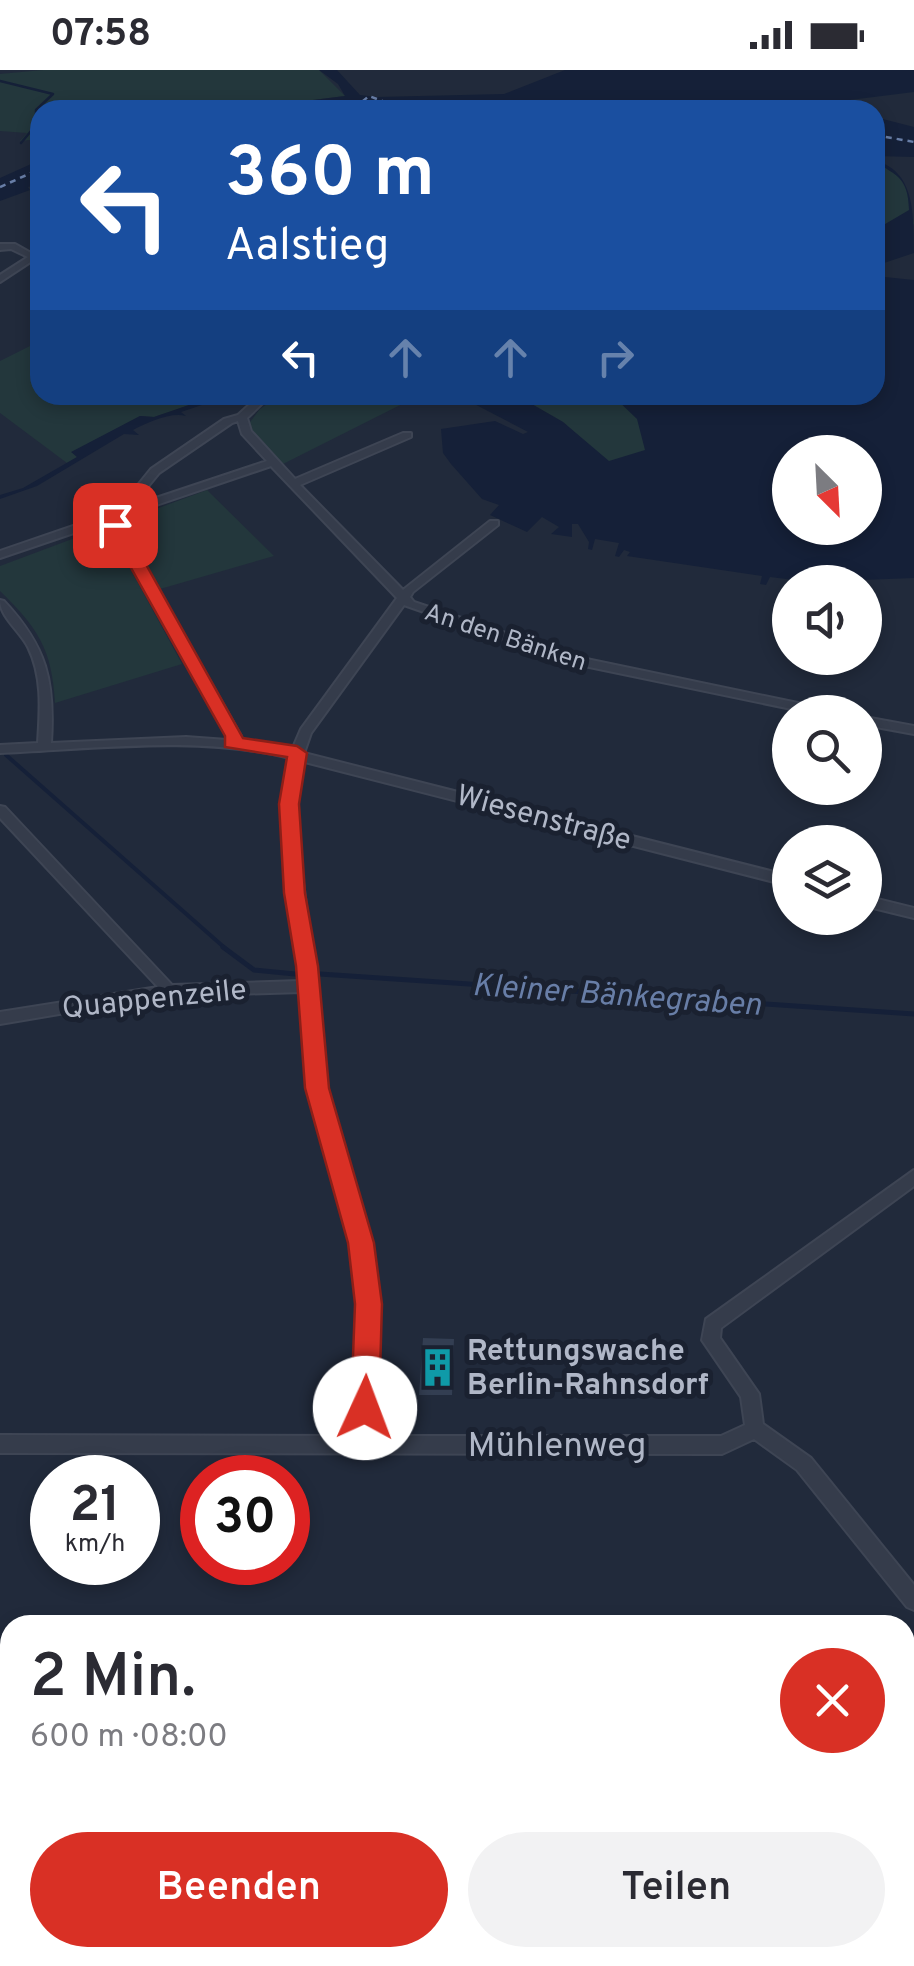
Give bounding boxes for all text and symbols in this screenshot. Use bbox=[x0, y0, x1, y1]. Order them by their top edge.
text: 07:58 bbox=[50, 11, 151, 60]
text: 360 m bbox=[225, 132, 435, 221]
icon: left bbox=[60, 140, 190, 270]
text: Aalstieg bbox=[225, 219, 389, 276]
icon: left bbox=[273, 330, 328, 385]
icon: ahead bbox=[378, 330, 433, 385]
icon: ahead bbox=[483, 330, 538, 385]
icon: right bbox=[588, 330, 643, 385]
north arrow bbox=[772, 435, 882, 545]
map controls bbox=[772, 435, 882, 935]
pin bbox=[73, 483, 158, 568]
icon: arrive bbox=[88, 498, 143, 553]
button: sound bbox=[772, 565, 882, 675]
street label: An den Bänken bbox=[420, 598, 590, 680]
button: search bbox=[772, 695, 882, 805]
street label: Wiesenstraße bbox=[452, 778, 635, 860]
button: layers bbox=[772, 825, 882, 935]
water label: Kleiner Bänkegraben bbox=[471, 967, 763, 1027]
street label: Quappenzeile bbox=[60, 972, 248, 1029]
place label: Rettungswache Berlin-Rahnsdorf bbox=[467, 1334, 709, 1405]
building icon: Rettungswache Berlin-Rahnsdorf bbox=[416, 1346, 458, 1388]
position arrow bbox=[313, 1356, 417, 1460]
street label: Mühlenweg bbox=[467, 1425, 647, 1469]
speed limit sign: 30 bbox=[180, 1455, 310, 1585]
text: 21 bbox=[70, 1476, 120, 1539]
text: km/h bbox=[65, 1529, 125, 1561]
text: 2 Min. bbox=[30, 1642, 196, 1718]
button: close bbox=[780, 1648, 885, 1753]
text: 600 m · 08:00 bbox=[30, 1718, 228, 1758]
button: Beenden bbox=[30, 1832, 448, 1947]
button: Teilen bbox=[468, 1832, 885, 1947]

